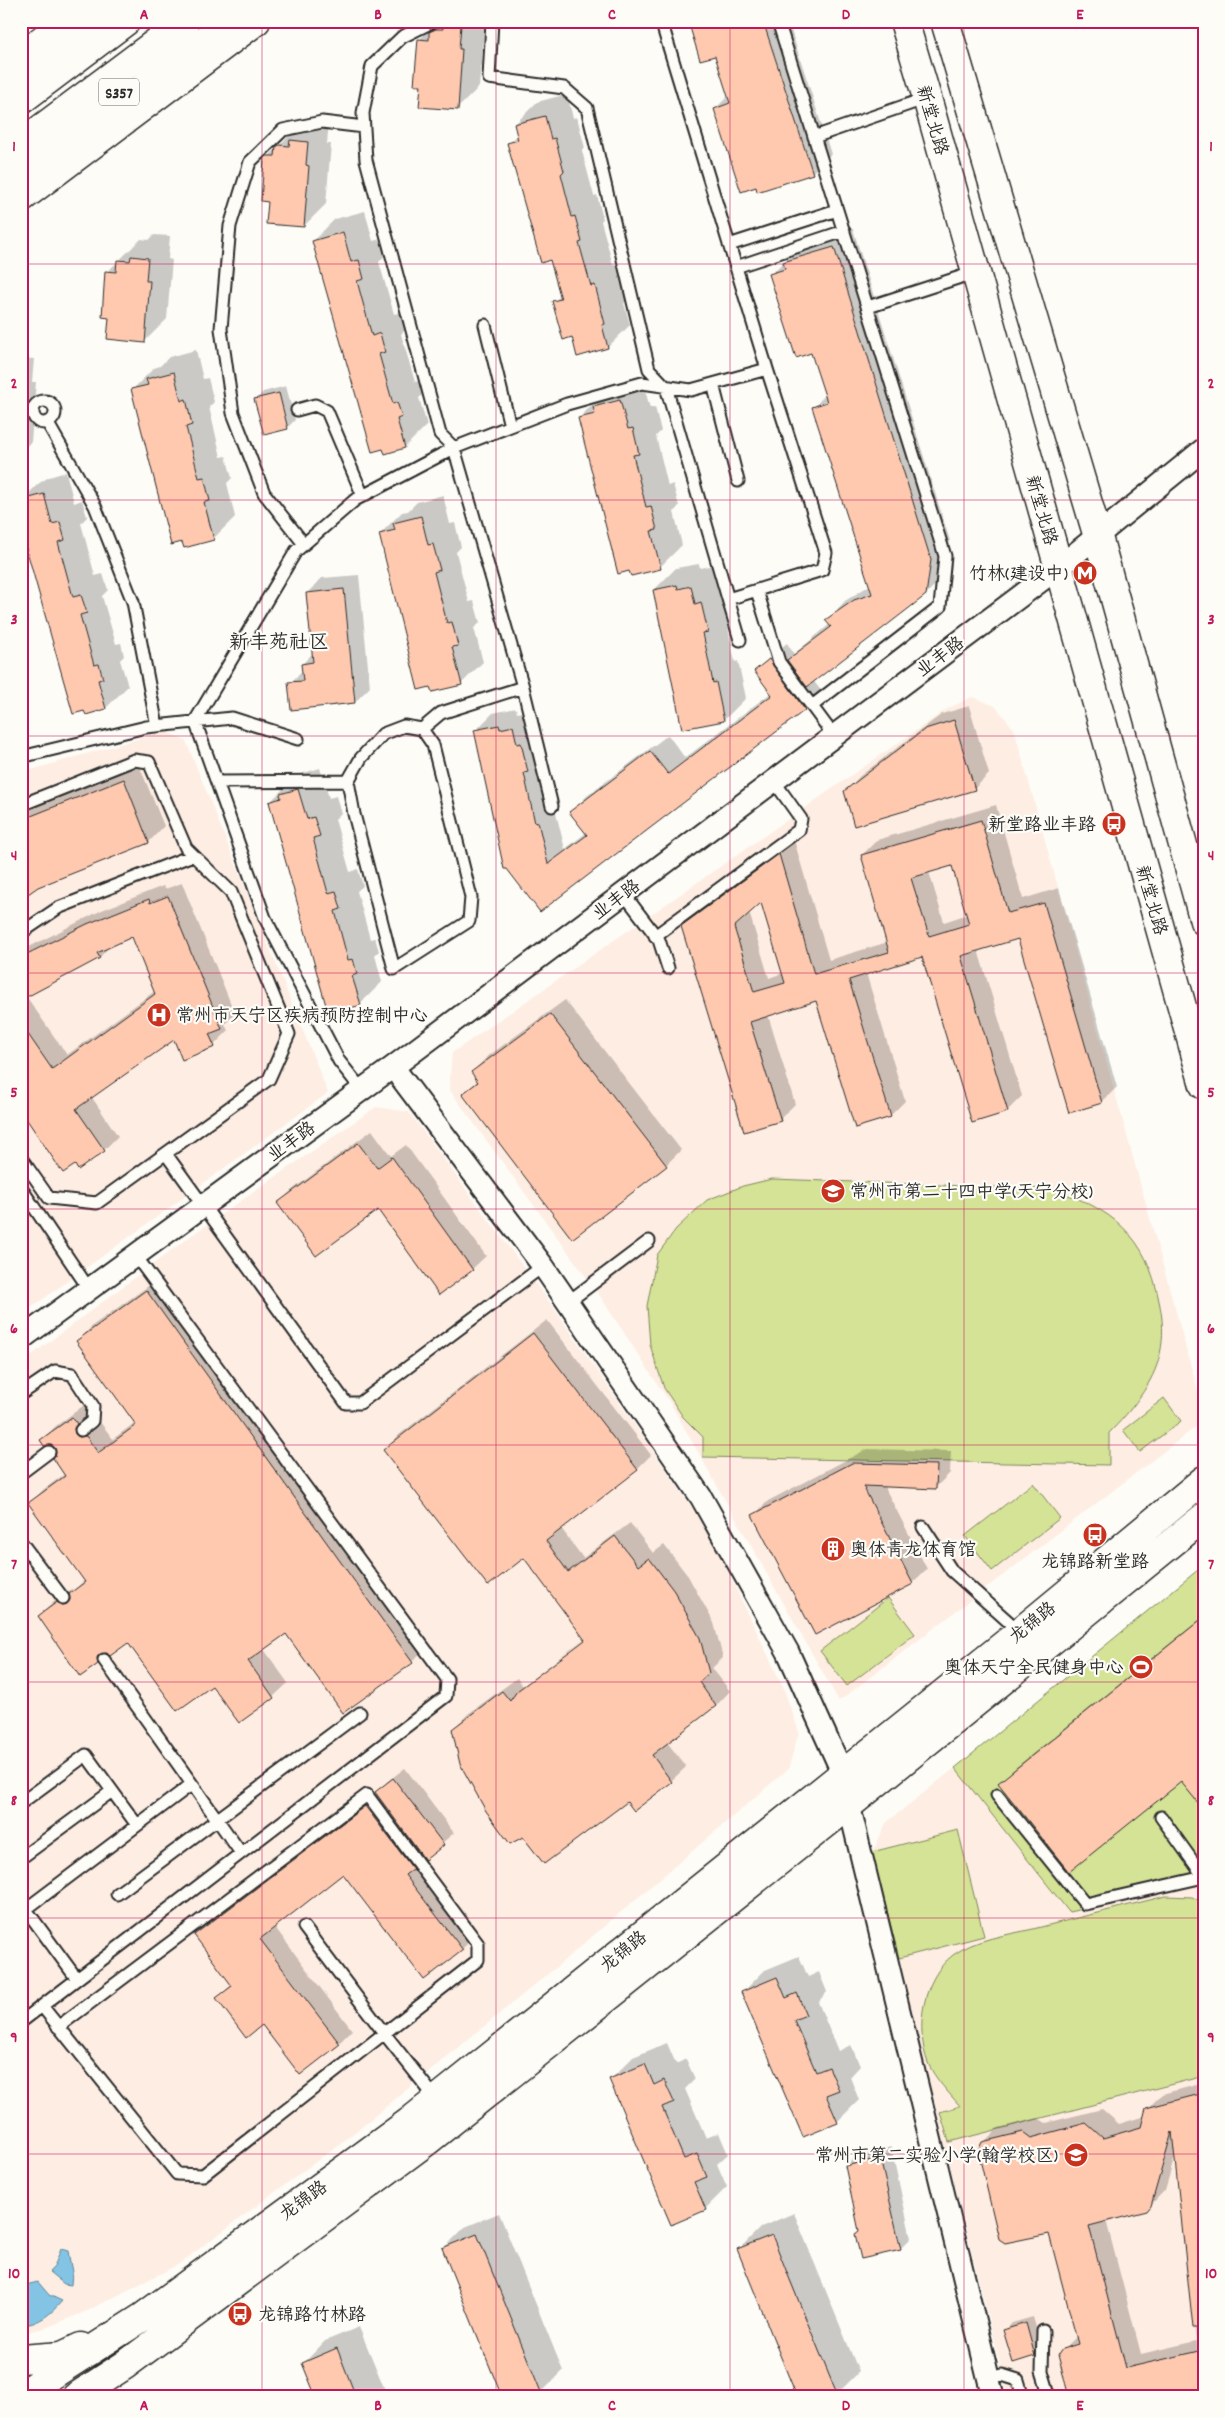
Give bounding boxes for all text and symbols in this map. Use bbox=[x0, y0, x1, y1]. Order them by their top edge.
text: A bbox=[140, 4, 149, 27]
text: B bbox=[374, 4, 382, 27]
text: C bbox=[608, 4, 616, 27]
text: D bbox=[842, 4, 851, 27]
text: E bbox=[1076, 4, 1084, 27]
road number: S357 bbox=[99, 78, 139, 105]
street label: 新堂北路 bbox=[909, 83, 953, 159]
text: 1 bbox=[12, 136, 16, 159]
text: 1 bbox=[1209, 136, 1213, 159]
text: 2 bbox=[11, 373, 18, 396]
text: 2 bbox=[1208, 373, 1215, 396]
street label: 新堂北路 bbox=[1018, 473, 1062, 549]
metro station icon: 竹林(建设中) bbox=[1072, 560, 1098, 586]
place label: 竹林(建设中) bbox=[969, 563, 1068, 588]
text: 3 bbox=[10, 609, 18, 632]
text: 3 bbox=[1207, 609, 1215, 632]
district label: 新丰苑社区 bbox=[229, 630, 329, 658]
street label: 业丰路 bbox=[912, 632, 971, 684]
bus stop icon: 新堂路业丰路 bbox=[1101, 811, 1127, 837]
place label: 新堂路业丰路 bbox=[988, 814, 1096, 839]
text: 4 bbox=[11, 845, 17, 868]
text: 4 bbox=[1208, 845, 1214, 868]
street label: 新堂北路 bbox=[1128, 863, 1172, 939]
street label: 业丰路 bbox=[588, 875, 647, 927]
hospital icon: 常州市天宁区疾病预防控制中心 bbox=[146, 1002, 172, 1028]
place label: 常州市天宁区疾病预防控制中心 bbox=[176, 1005, 428, 1030]
text: 5 bbox=[10, 1082, 18, 1105]
text: 5 bbox=[1207, 1082, 1215, 1105]
street label: 业丰路 bbox=[263, 1117, 322, 1169]
school or university icon: 常州市第二十四中学(天宁分校) bbox=[820, 1178, 846, 1204]
place label: 常州市第二十四中学(天宁分校) bbox=[850, 1181, 1093, 1206]
text: 6 bbox=[10, 1318, 18, 1341]
text: 6 bbox=[1207, 1318, 1215, 1341]
bus stop icon: 龙锦路新堂路 bbox=[1082, 1522, 1108, 1548]
building icon: 奥体青龙体育馆 bbox=[820, 1536, 846, 1562]
place label: 奥体青龙体育馆 bbox=[850, 1539, 976, 1564]
place label: 龙锦路新堂路 bbox=[1041, 1551, 1149, 1576]
text: 7 bbox=[11, 1554, 17, 1577]
text: 7 bbox=[1208, 1554, 1214, 1577]
street label: 龙锦路 bbox=[1005, 1597, 1062, 1651]
sports icon: 奥体天宁全民健身中心 bbox=[1128, 1654, 1154, 1680]
place label: 奥体天宁全民健身中心 bbox=[944, 1657, 1124, 1682]
text: 8 bbox=[11, 1790, 18, 1813]
text: 8 bbox=[1208, 1790, 1215, 1813]
street label: 龙锦路 bbox=[596, 1926, 653, 1980]
text: 9 bbox=[10, 2027, 18, 2050]
text: 9 bbox=[1207, 2027, 1215, 2050]
school or university icon: 常州市第二实验小学(翰学校区) bbox=[1063, 2142, 1089, 2168]
place label: 常州市第二实验小学(翰学校区) bbox=[815, 2145, 1058, 2170]
street label: 龙锦路 bbox=[275, 2176, 334, 2228]
text: 10 bbox=[8, 2263, 20, 2286]
text: 10 bbox=[1205, 2263, 1217, 2286]
bus stop icon: 龙锦路竹林路 bbox=[227, 2301, 253, 2327]
place label: 龙锦路竹林路 bbox=[258, 2304, 366, 2329]
text: A bbox=[140, 2395, 149, 2418]
text: B bbox=[374, 2395, 382, 2418]
text: C bbox=[608, 2395, 616, 2418]
text: D bbox=[842, 2395, 851, 2418]
text: E bbox=[1076, 2395, 1084, 2418]

